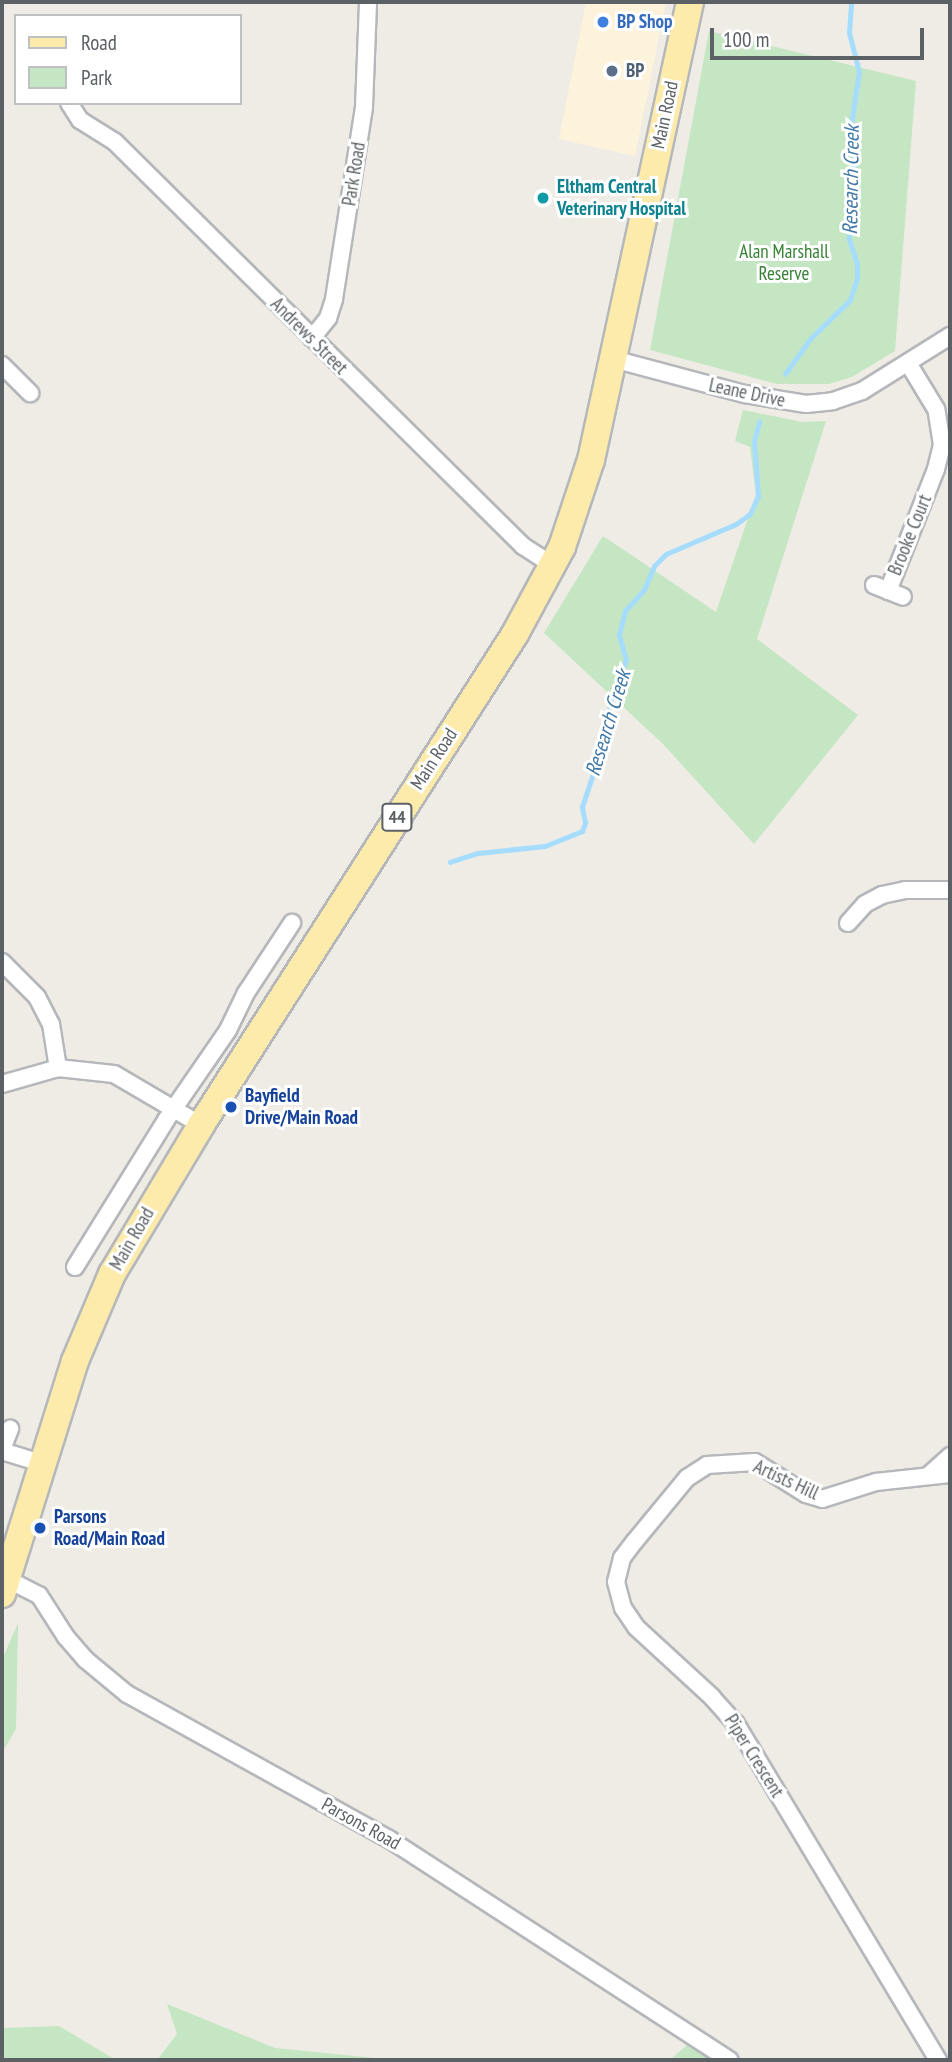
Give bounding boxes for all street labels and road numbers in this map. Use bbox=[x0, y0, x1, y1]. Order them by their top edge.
street label: Main Road bbox=[647, 79, 683, 151]
street label: Park Road bbox=[338, 140, 370, 208]
street label: Andrews Street bbox=[266, 293, 352, 379]
street label: Leane Drive bbox=[707, 374, 787, 412]
street label: Brooke Court bbox=[883, 491, 937, 579]
street label: Main Road bbox=[406, 724, 462, 794]
road number: 44 bbox=[381, 802, 413, 832]
street label: Main Road bbox=[105, 1204, 159, 1274]
street label: Artists Hill bbox=[750, 1455, 822, 1505]
street label: Piper Crescent bbox=[719, 1710, 789, 1802]
street label: Parsons Road bbox=[318, 1793, 404, 1855]

